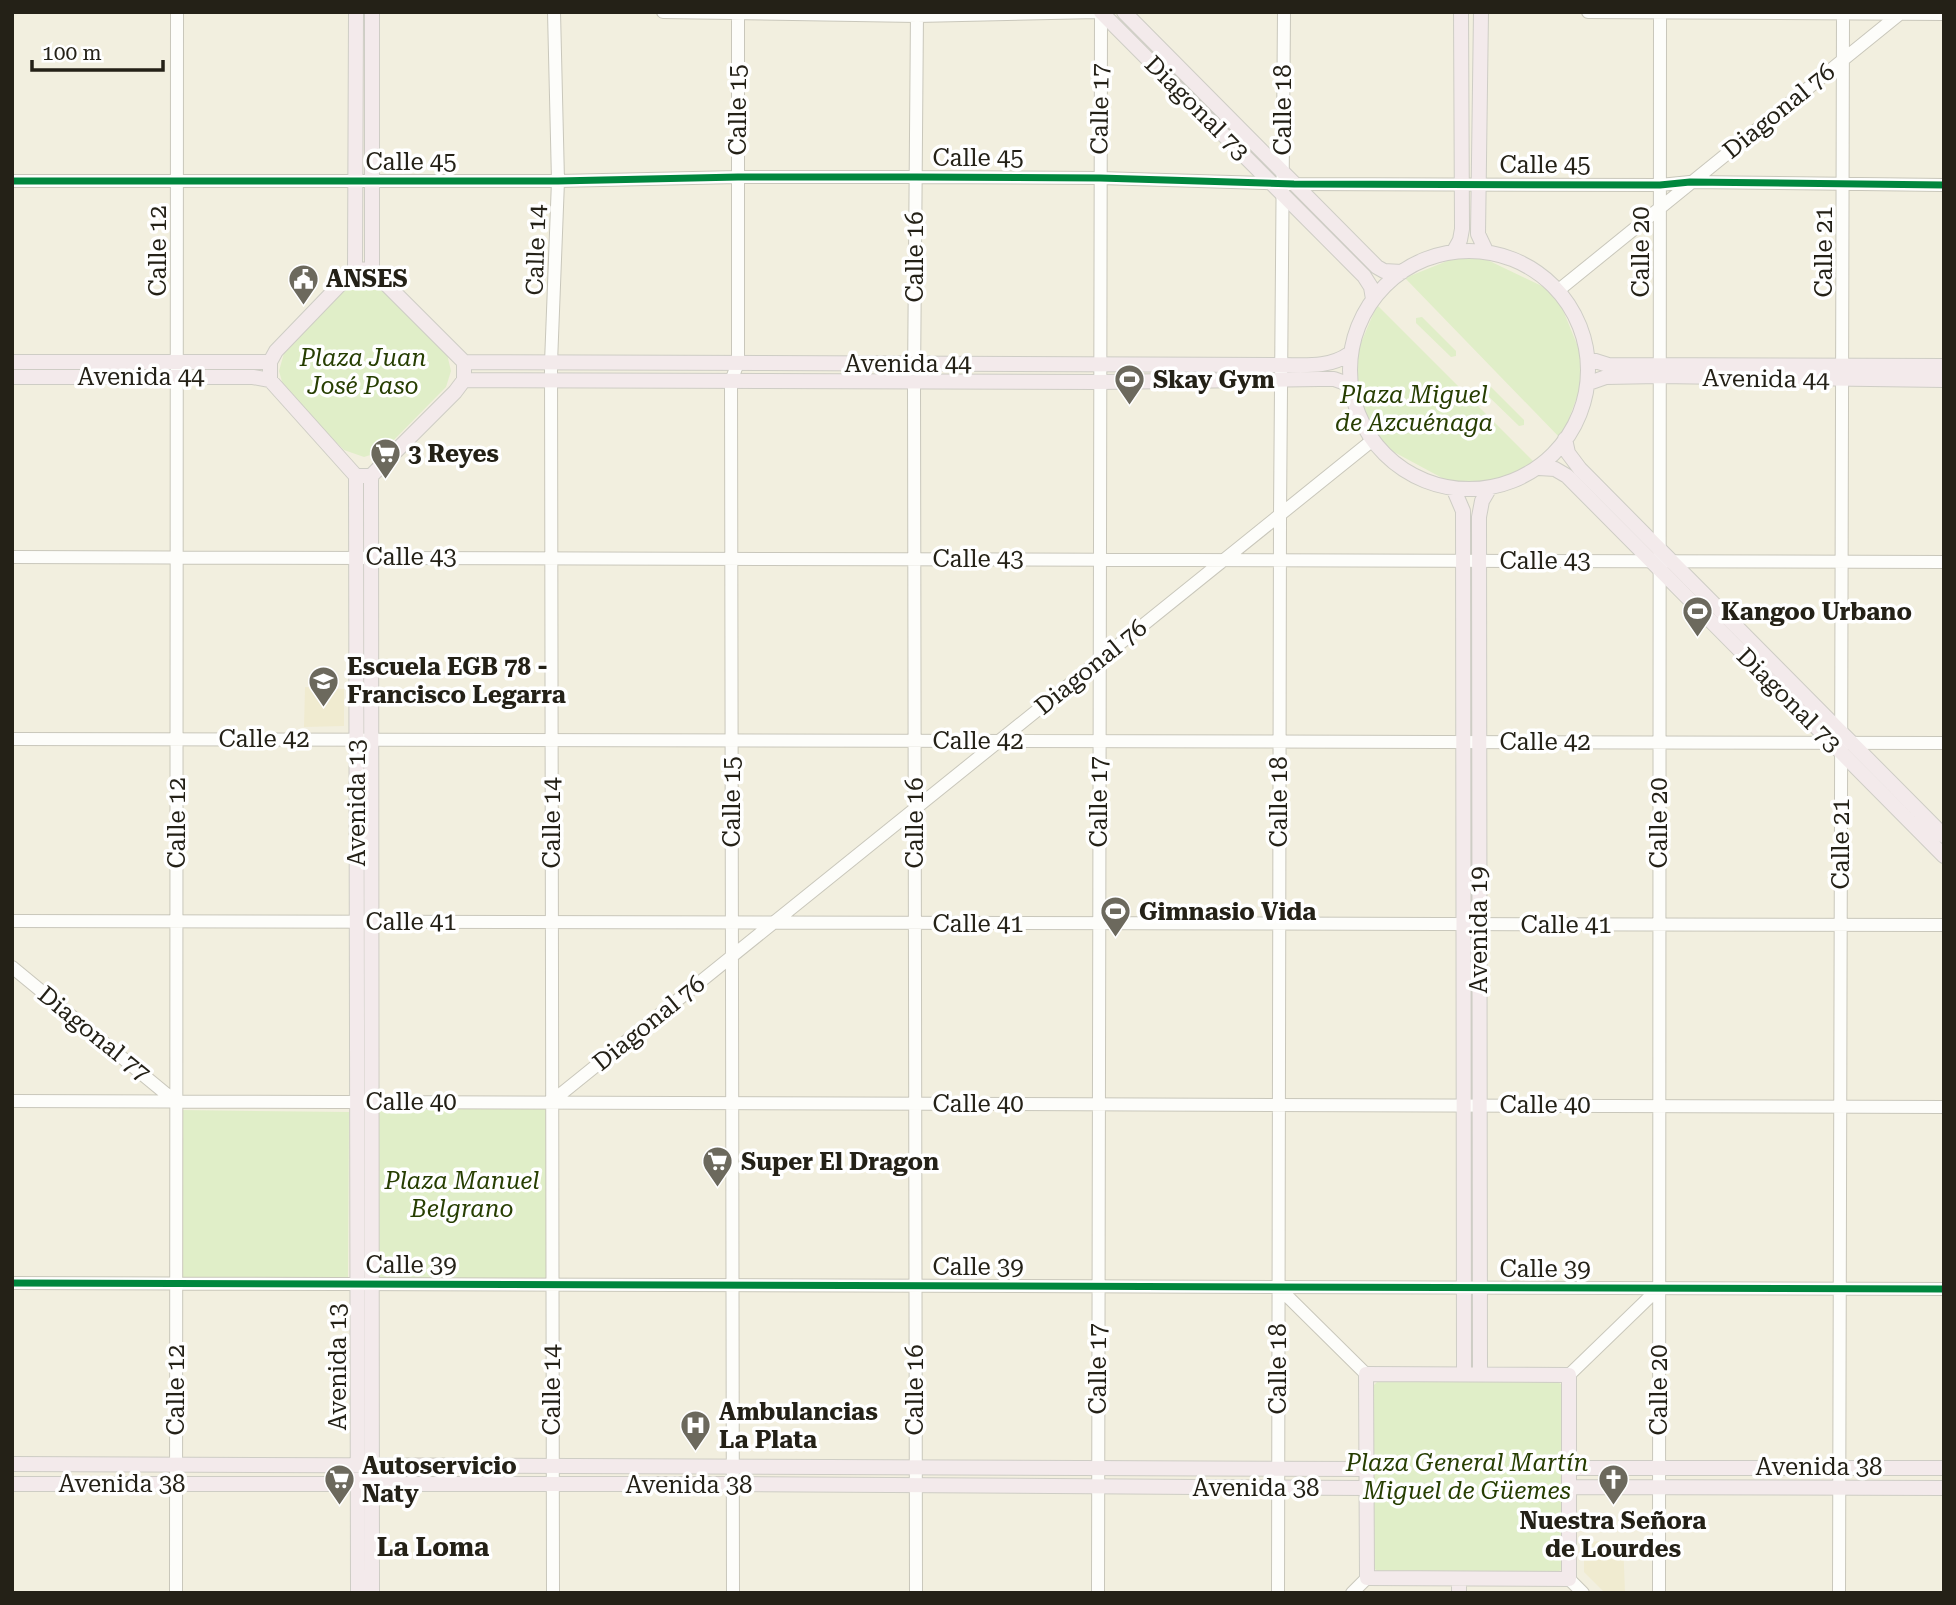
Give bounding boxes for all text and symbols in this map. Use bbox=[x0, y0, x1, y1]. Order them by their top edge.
scale bar bbox=[32, 28, 163, 72]
text: 100 m bbox=[42, 41, 102, 65]
street label: Diagonal 73 bbox=[1139, 50, 1255, 166]
street label: Diagonal 76 bbox=[1717, 57, 1841, 165]
street label: Calle 17 bbox=[1085, 63, 1115, 155]
street label: Calle 15 bbox=[724, 64, 752, 156]
street label: Calle 18 bbox=[1269, 64, 1297, 156]
street label: Calle 45 bbox=[932, 144, 1024, 172]
street label: Calle 45 bbox=[365, 148, 457, 176]
street label: Calle 45 bbox=[1499, 151, 1591, 179]
street label: Calle 14 bbox=[520, 203, 552, 296]
street label: Calle 12 bbox=[144, 205, 172, 297]
street label: Calle 20 bbox=[1627, 206, 1655, 298]
street label: Calle 21 bbox=[1810, 206, 1838, 298]
street label: Calle 16 bbox=[901, 211, 929, 303]
public building icon: ANSES bbox=[286, 262, 320, 306]
place label: ANSES bbox=[326, 265, 408, 293]
park label: Plaza Juan José Paso bbox=[299, 344, 426, 400]
street label: Avenida 44 bbox=[844, 350, 972, 378]
street label: Avenida 44 bbox=[77, 363, 205, 391]
sports icon: Skay Gym bbox=[1113, 363, 1147, 407]
street label: Avenida 44 bbox=[1702, 364, 1830, 394]
place label: Skay Gym bbox=[1153, 366, 1275, 394]
park label: Plaza Miguel de Azcuénaga bbox=[1335, 381, 1493, 437]
supermarket icon: 3 Reyes bbox=[368, 437, 402, 481]
place label: 3 Reyes bbox=[408, 440, 499, 468]
street label: Calle 43 bbox=[365, 543, 457, 571]
street label: Calle 43 bbox=[932, 545, 1024, 573]
street label: Calle 43 bbox=[1499, 547, 1591, 575]
sports icon: Kangoo Urbano bbox=[1681, 595, 1715, 639]
place label: Kangoo Urbano bbox=[1721, 598, 1912, 626]
street label: Diagonal 76 bbox=[1029, 613, 1153, 721]
street label: Diagonal 73 bbox=[1731, 642, 1847, 758]
place label: Escuela EGB 78 - Francisco Legarra bbox=[347, 653, 566, 709]
school or university icon: Escuela EGB 78 - Francisco Legarra bbox=[307, 664, 341, 708]
street label: Calle 42 bbox=[218, 725, 310, 753]
street label: Calle 42 bbox=[932, 727, 1024, 755]
street label: Calle 42 bbox=[1499, 728, 1591, 756]
street label: Avenida 13 bbox=[343, 739, 371, 867]
street label: Calle 15 bbox=[718, 756, 746, 848]
street label: Calle 17 bbox=[1085, 756, 1113, 848]
street label: Calle 18 bbox=[1265, 756, 1293, 848]
street label: Calle 12 bbox=[163, 777, 191, 869]
street label: Calle 14 bbox=[538, 777, 566, 869]
street label: Calle 16 bbox=[901, 777, 929, 869]
street label: Calle 20 bbox=[1645, 777, 1673, 869]
street label: Calle 21 bbox=[1827, 798, 1855, 890]
street label: Avenida 19 bbox=[1465, 866, 1493, 994]
sports icon: Gimnasio Vida bbox=[1099, 895, 1133, 939]
place label: Gimnasio Vida bbox=[1139, 898, 1316, 926]
street label: Calle 41 bbox=[365, 908, 457, 936]
street label: Calle 41 bbox=[932, 910, 1024, 938]
street label: Calle 41 bbox=[1520, 911, 1612, 939]
street label: Diagonal 76 bbox=[587, 969, 711, 1077]
street label: Diagonal 77 bbox=[32, 980, 156, 1088]
street label: Calle 40 bbox=[365, 1088, 457, 1116]
street label: Calle 40 bbox=[932, 1090, 1024, 1118]
street label: Calle 40 bbox=[1499, 1091, 1591, 1119]
supermarket icon: Super El Dragon bbox=[701, 1145, 735, 1189]
place label: Super El Dragon bbox=[741, 1148, 939, 1176]
park label: Plaza Manuel Belgrano bbox=[383, 1167, 540, 1223]
street label: Calle 39 bbox=[365, 1251, 457, 1279]
street label: Calle 39 bbox=[932, 1253, 1024, 1281]
street label: Calle 39 bbox=[1499, 1255, 1591, 1283]
street label: Avenida 13 bbox=[324, 1303, 352, 1431]
street label: Calle 17 bbox=[1084, 1323, 1112, 1415]
street label: Calle 18 bbox=[1264, 1323, 1292, 1415]
street label: Calle 12 bbox=[162, 1344, 190, 1436]
street label: Calle 14 bbox=[538, 1344, 566, 1436]
street label: Calle 16 bbox=[901, 1344, 929, 1436]
street label: Calle 20 bbox=[1645, 1344, 1673, 1436]
place label: Ambulancias La Plata bbox=[719, 1398, 878, 1454]
hospital icon: Ambulancias La Plata bbox=[679, 1409, 713, 1453]
park label: Plaza General Martín Miguel de Güemes bbox=[1345, 1449, 1588, 1505]
place label: Autoservicio Naty bbox=[362, 1452, 517, 1508]
street label: Avenida 38 bbox=[1755, 1453, 1883, 1481]
church icon: Nuestra Señora de Lourdes bbox=[1596, 1462, 1630, 1506]
supermarket icon: Autoservicio Naty bbox=[322, 1463, 356, 1507]
street label: Avenida 38 bbox=[58, 1470, 186, 1498]
street label: Avenida 38 bbox=[625, 1471, 753, 1499]
street label: Avenida 38 bbox=[1192, 1474, 1320, 1502]
place label: Nuestra Señora de Lourdes bbox=[1520, 1507, 1706, 1563]
district label: La Loma bbox=[377, 1532, 489, 1562]

